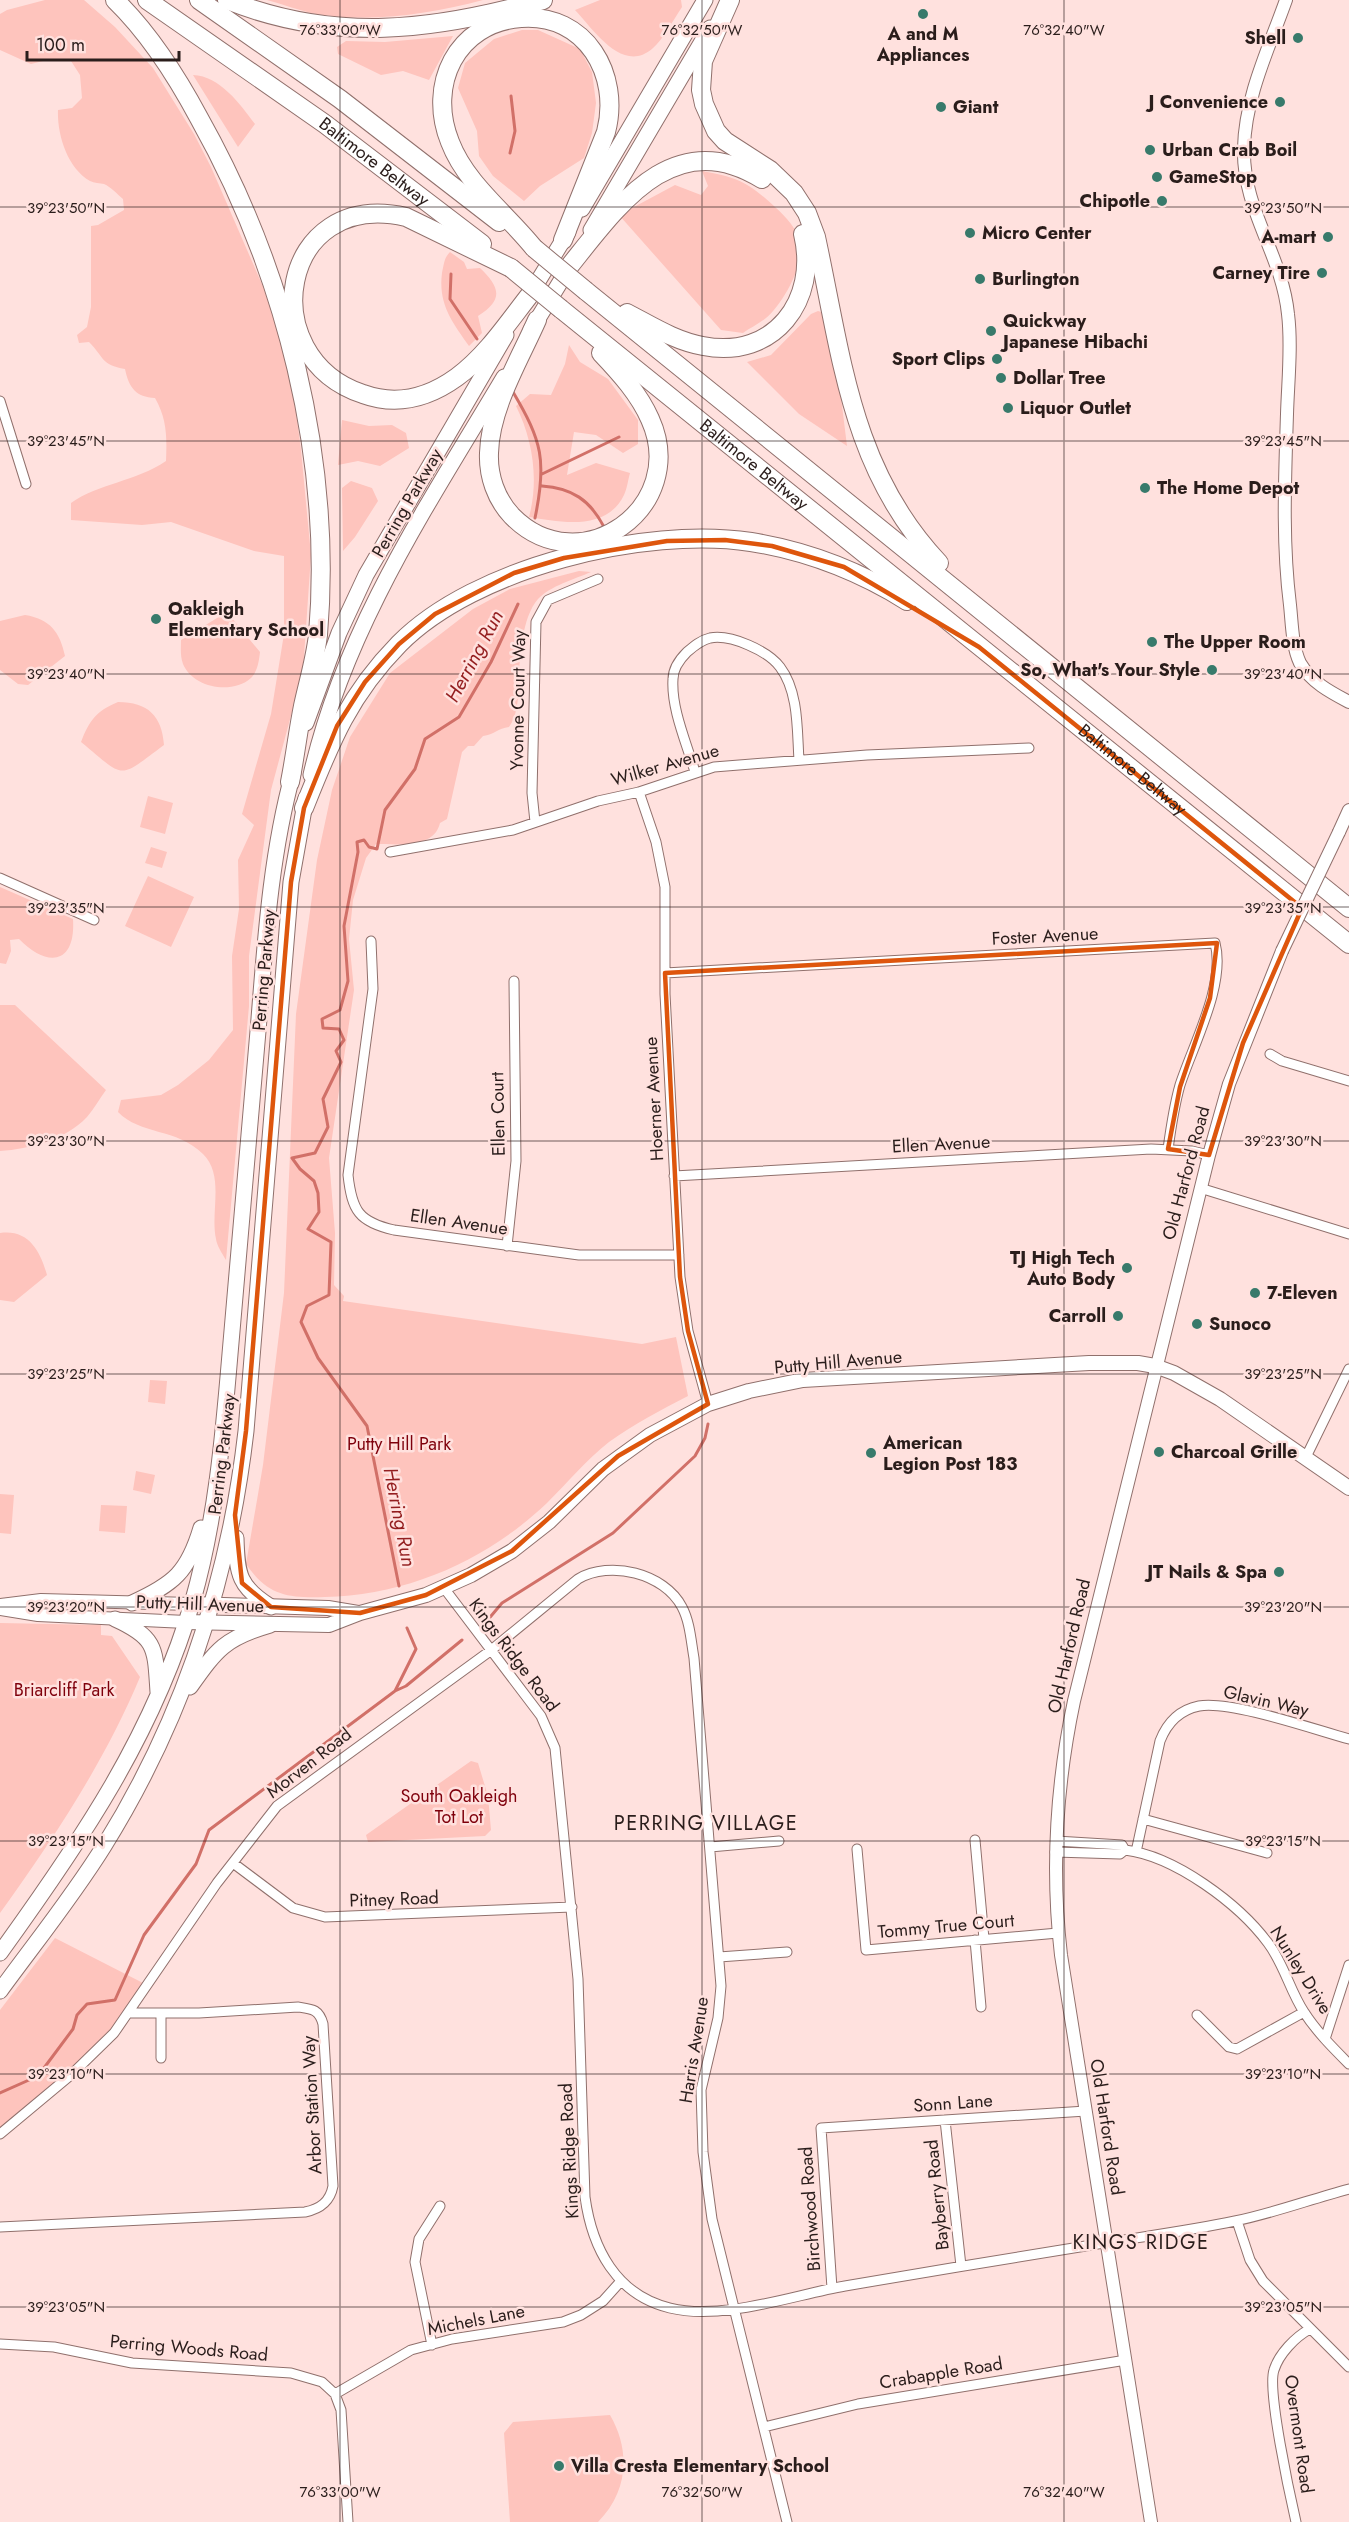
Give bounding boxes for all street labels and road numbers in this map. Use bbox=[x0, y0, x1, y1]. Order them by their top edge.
street label: Baltimore Beltway bbox=[314, 111, 435, 212]
street label: Baltimore Beltway bbox=[694, 413, 814, 516]
street label: Perring Parkway bbox=[365, 444, 449, 562]
street label: Yvonne Court Way bbox=[504, 629, 532, 771]
street label: Baltimore Beltway bbox=[1073, 718, 1192, 821]
street label: Wilker Avenue bbox=[608, 737, 722, 793]
street label: Perring Parkway bbox=[246, 908, 282, 1032]
street label: Foster Avenue bbox=[991, 920, 1099, 952]
street label: Hoerner Avenue bbox=[638, 1036, 670, 1162]
street label: Ellen Court bbox=[484, 1071, 512, 1156]
street label: Old Harford Road bbox=[1156, 1103, 1216, 1243]
street label: Ellen Avenue bbox=[891, 1128, 991, 1160]
street label: Ellen Avenue bbox=[408, 1202, 510, 1242]
street label: Putty Hill Avenue bbox=[773, 1343, 903, 1381]
street label: Perring Parkway bbox=[202, 1392, 242, 1516]
street label: Old Harford Road bbox=[1041, 1576, 1097, 1716]
street label: Putty Hill Avenue bbox=[135, 1589, 265, 1619]
street label: Kings Ridge Road bbox=[463, 1593, 565, 1717]
street label: Glavin Way bbox=[1221, 1679, 1311, 1723]
street label: Morven Road bbox=[261, 1721, 357, 1805]
street label: Pitney Road bbox=[349, 1884, 439, 1914]
street label: Tommy True Court bbox=[877, 1907, 1016, 1945]
street label: Nunley Drive bbox=[1264, 1921, 1338, 2019]
street label: Harris Avenue bbox=[673, 1995, 715, 2105]
street label: Arbor Station Way bbox=[295, 2035, 329, 2175]
street label: Old Harford Road bbox=[1083, 2057, 1131, 2197]
street label: Kings Ridge Road bbox=[552, 2082, 586, 2220]
street label: Sonn Lane bbox=[912, 2087, 994, 2119]
street label: Bayberry Road bbox=[918, 2138, 956, 2252]
street label: Birchwood Road bbox=[793, 2146, 827, 2272]
street label: Michels Lane bbox=[425, 2298, 527, 2342]
street label: Perring Woods Road bbox=[109, 2328, 269, 2368]
street label: Crabapple Road bbox=[878, 2350, 1004, 2396]
street label: Overmont Road bbox=[1278, 2373, 1320, 2495]

